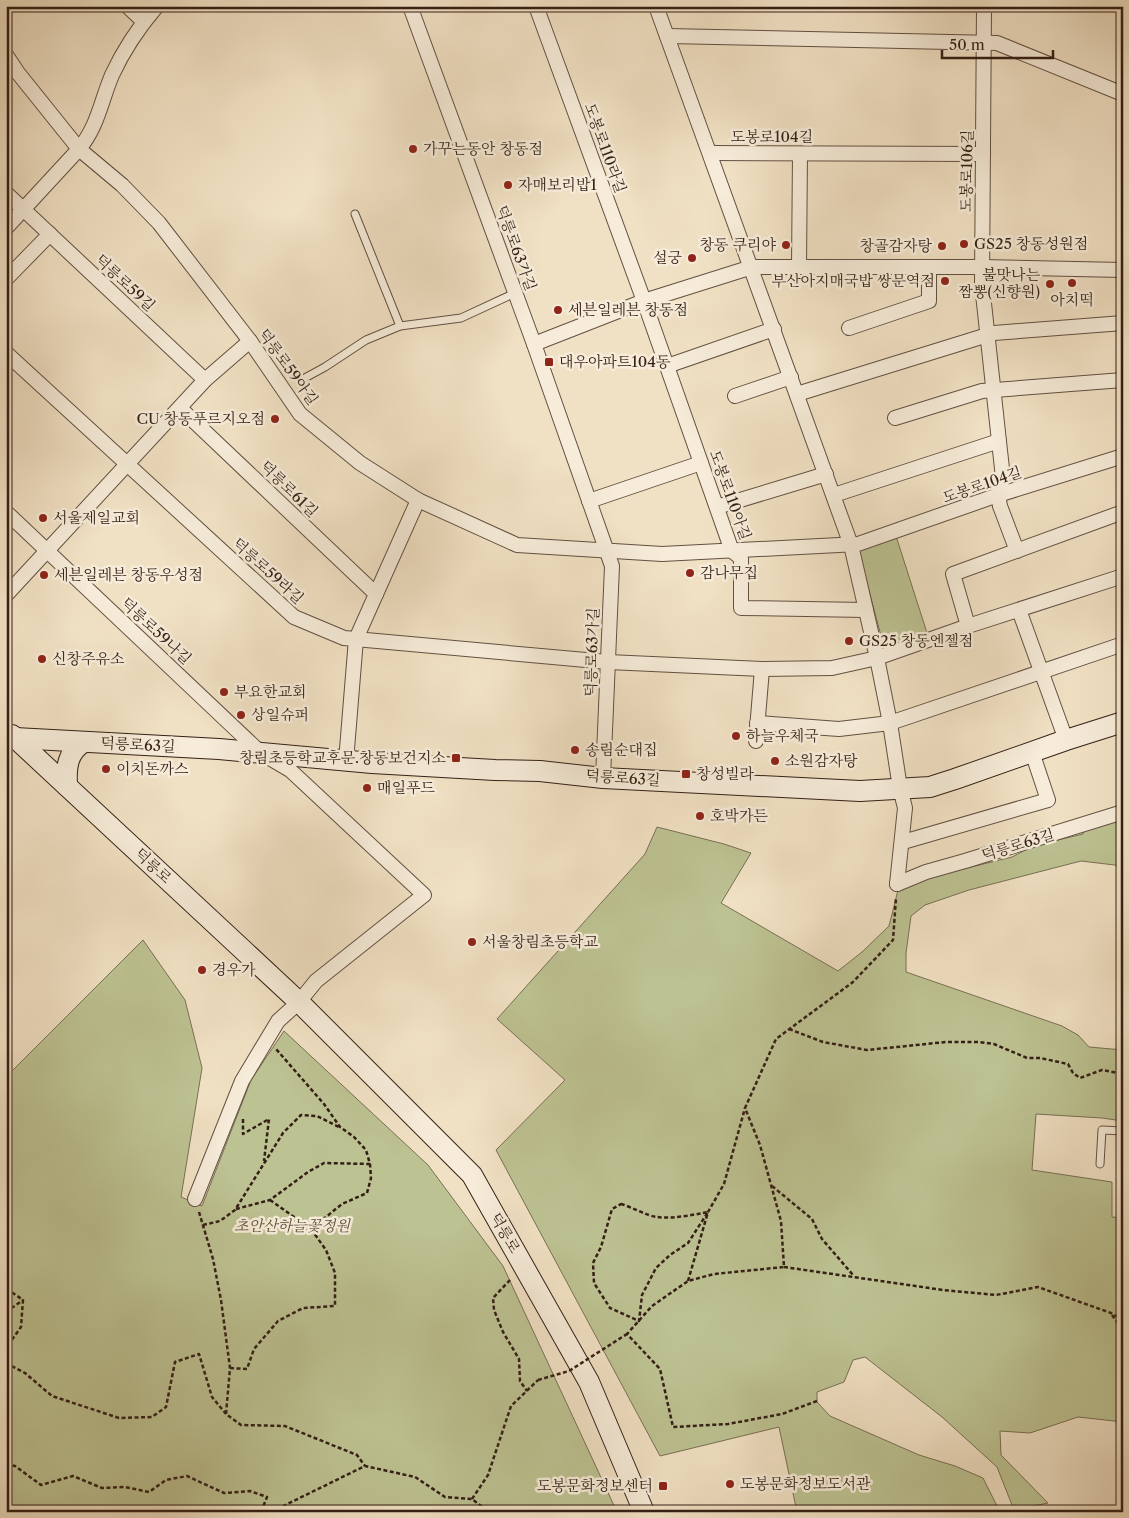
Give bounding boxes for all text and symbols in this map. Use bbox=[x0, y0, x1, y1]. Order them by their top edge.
scale bar bbox=[942, 28, 1053, 60]
text: 50 m bbox=[949, 35, 985, 54]
street label: 도봉로110라길 bbox=[580, 100, 631, 196]
street label: 도봉로104길 bbox=[731, 127, 813, 146]
street label: 도봉로106길 bbox=[956, 130, 977, 212]
place label: 가꾸는동안 창동점 bbox=[423, 139, 543, 158]
marker: 가꾸는동안 창동점 bbox=[407, 143, 419, 155]
place label: 자매보리밥1 bbox=[518, 175, 597, 194]
marker: 자매보리밥1 bbox=[502, 179, 514, 191]
street label: 덕릉로63가길 bbox=[492, 203, 541, 293]
place label: GS25 창동성원점 bbox=[974, 234, 1088, 253]
place label: 창동 쿠리야 bbox=[700, 235, 777, 254]
place label: 창골감자탕 bbox=[860, 236, 933, 255]
marker: GS25 창동성원점 bbox=[958, 238, 970, 250]
marker: 창동 쿠리야 bbox=[780, 239, 792, 251]
marker: 창골감자탕 bbox=[936, 240, 948, 252]
place label: 설궁 bbox=[653, 248, 683, 267]
street label: 덕릉로59길 bbox=[91, 250, 159, 315]
marker: 설궁 bbox=[686, 252, 698, 264]
place label: 불맛나는 짬뽕(신향원) bbox=[958, 265, 1041, 301]
place label: 부산아지매국밥 쌍문역점 bbox=[772, 271, 935, 290]
marker: 부산아지매국밥 쌍문역점 bbox=[939, 275, 951, 287]
marker: 아치떡 bbox=[1066, 277, 1078, 289]
marker: 불맛나는 짬뽕(신향원) bbox=[1044, 278, 1056, 290]
place label: 아치떡 bbox=[1050, 290, 1094, 309]
place label: 세븐일레븐 창동점 bbox=[568, 300, 688, 319]
marker: 세븐일레븐 창동점 bbox=[552, 304, 564, 316]
street label: 덕릉로59아길 bbox=[254, 325, 322, 408]
place label: 대우아파트104동 bbox=[559, 352, 671, 371]
marker: 대우아파트104동 bbox=[543, 356, 555, 368]
place label: CU 창동푸르지오점 bbox=[136, 409, 265, 428]
marker: CU 창동푸르지오점 bbox=[269, 413, 281, 425]
street label: 도봉로110아길 bbox=[705, 447, 756, 543]
street label: 덕릉로61길 bbox=[256, 456, 322, 521]
street label: 도봉로104길 bbox=[940, 462, 1024, 507]
place label: 서울제일교회 bbox=[53, 508, 140, 527]
marker: 서울제일교회 bbox=[37, 512, 49, 524]
street label: 덕릉로59라길 bbox=[229, 534, 308, 608]
place label: 감나무집 bbox=[700, 563, 758, 582]
place label: 세븐일레븐 창동우성점 bbox=[54, 565, 203, 584]
marker: 감나무집 bbox=[684, 567, 696, 579]
marker: 세븐일레븐 창동우성점 bbox=[38, 569, 50, 581]
street label: 덕릉로59나길 bbox=[117, 593, 196, 668]
street label: 덕릉로63가길 bbox=[580, 607, 603, 697]
place label: GS25 창동엔젤점 bbox=[859, 631, 973, 650]
marker: GS25 창동엔젤점 bbox=[843, 635, 855, 647]
place label: 신창주유소 bbox=[52, 649, 125, 668]
marker: 신창주유소 bbox=[36, 653, 48, 665]
place label: 부요한교회 bbox=[234, 682, 306, 701]
marker: 부요한교회 bbox=[218, 686, 230, 698]
place label: 상일슈퍼 bbox=[251, 705, 309, 724]
marker: 상일슈퍼 bbox=[235, 709, 247, 721]
place label: 하늘우체국 bbox=[746, 726, 819, 745]
marker: 하늘우체국 bbox=[730, 730, 742, 742]
street label: 덕릉로63길 bbox=[100, 733, 176, 756]
place label: 송림순대집 bbox=[585, 740, 657, 759]
marker: 송림순대집 bbox=[569, 744, 581, 756]
place label: 창림초등학교후문.창동보건지소 bbox=[239, 748, 446, 767]
place label: 소원감자탕 bbox=[785, 751, 858, 770]
marker: 창림초등학교후문.창동보건지소 bbox=[450, 752, 462, 764]
marker: 소원감자탕 bbox=[769, 755, 781, 767]
place label: 이치돈까스 bbox=[116, 759, 189, 778]
marker: 이치돈까스 bbox=[100, 763, 112, 775]
place label: 창성빌라 bbox=[696, 764, 754, 783]
street label: 덕릉로63길 bbox=[585, 765, 661, 790]
marker: 창성빌라 bbox=[680, 768, 692, 780]
place label: 매일푸드 bbox=[377, 778, 435, 797]
marker: 매일푸드 bbox=[361, 782, 373, 794]
place label: 호박가든 bbox=[710, 806, 768, 825]
marker: 호박가든 bbox=[694, 810, 706, 822]
street label: 덕릉로63길 bbox=[979, 824, 1057, 865]
street label: 덕릉로 bbox=[131, 844, 176, 888]
place label: 서울창림초등학교 bbox=[482, 932, 598, 951]
marker: 서울창림초등학교 bbox=[466, 936, 478, 948]
place label: 경우가 bbox=[212, 960, 256, 979]
marker: 경우가 bbox=[196, 964, 208, 976]
street label: 덕릉로 bbox=[486, 1209, 525, 1257]
park label: 초안산하늘꽃정원 bbox=[234, 1216, 351, 1235]
place label: 도봉문화정보도서관 bbox=[740, 1474, 871, 1493]
place label: 도봉문화정보센터 bbox=[537, 1476, 653, 1495]
marker: 도봉문화정보도서관 bbox=[724, 1478, 736, 1490]
marker: 도봉문화정보센터 bbox=[657, 1480, 669, 1492]

